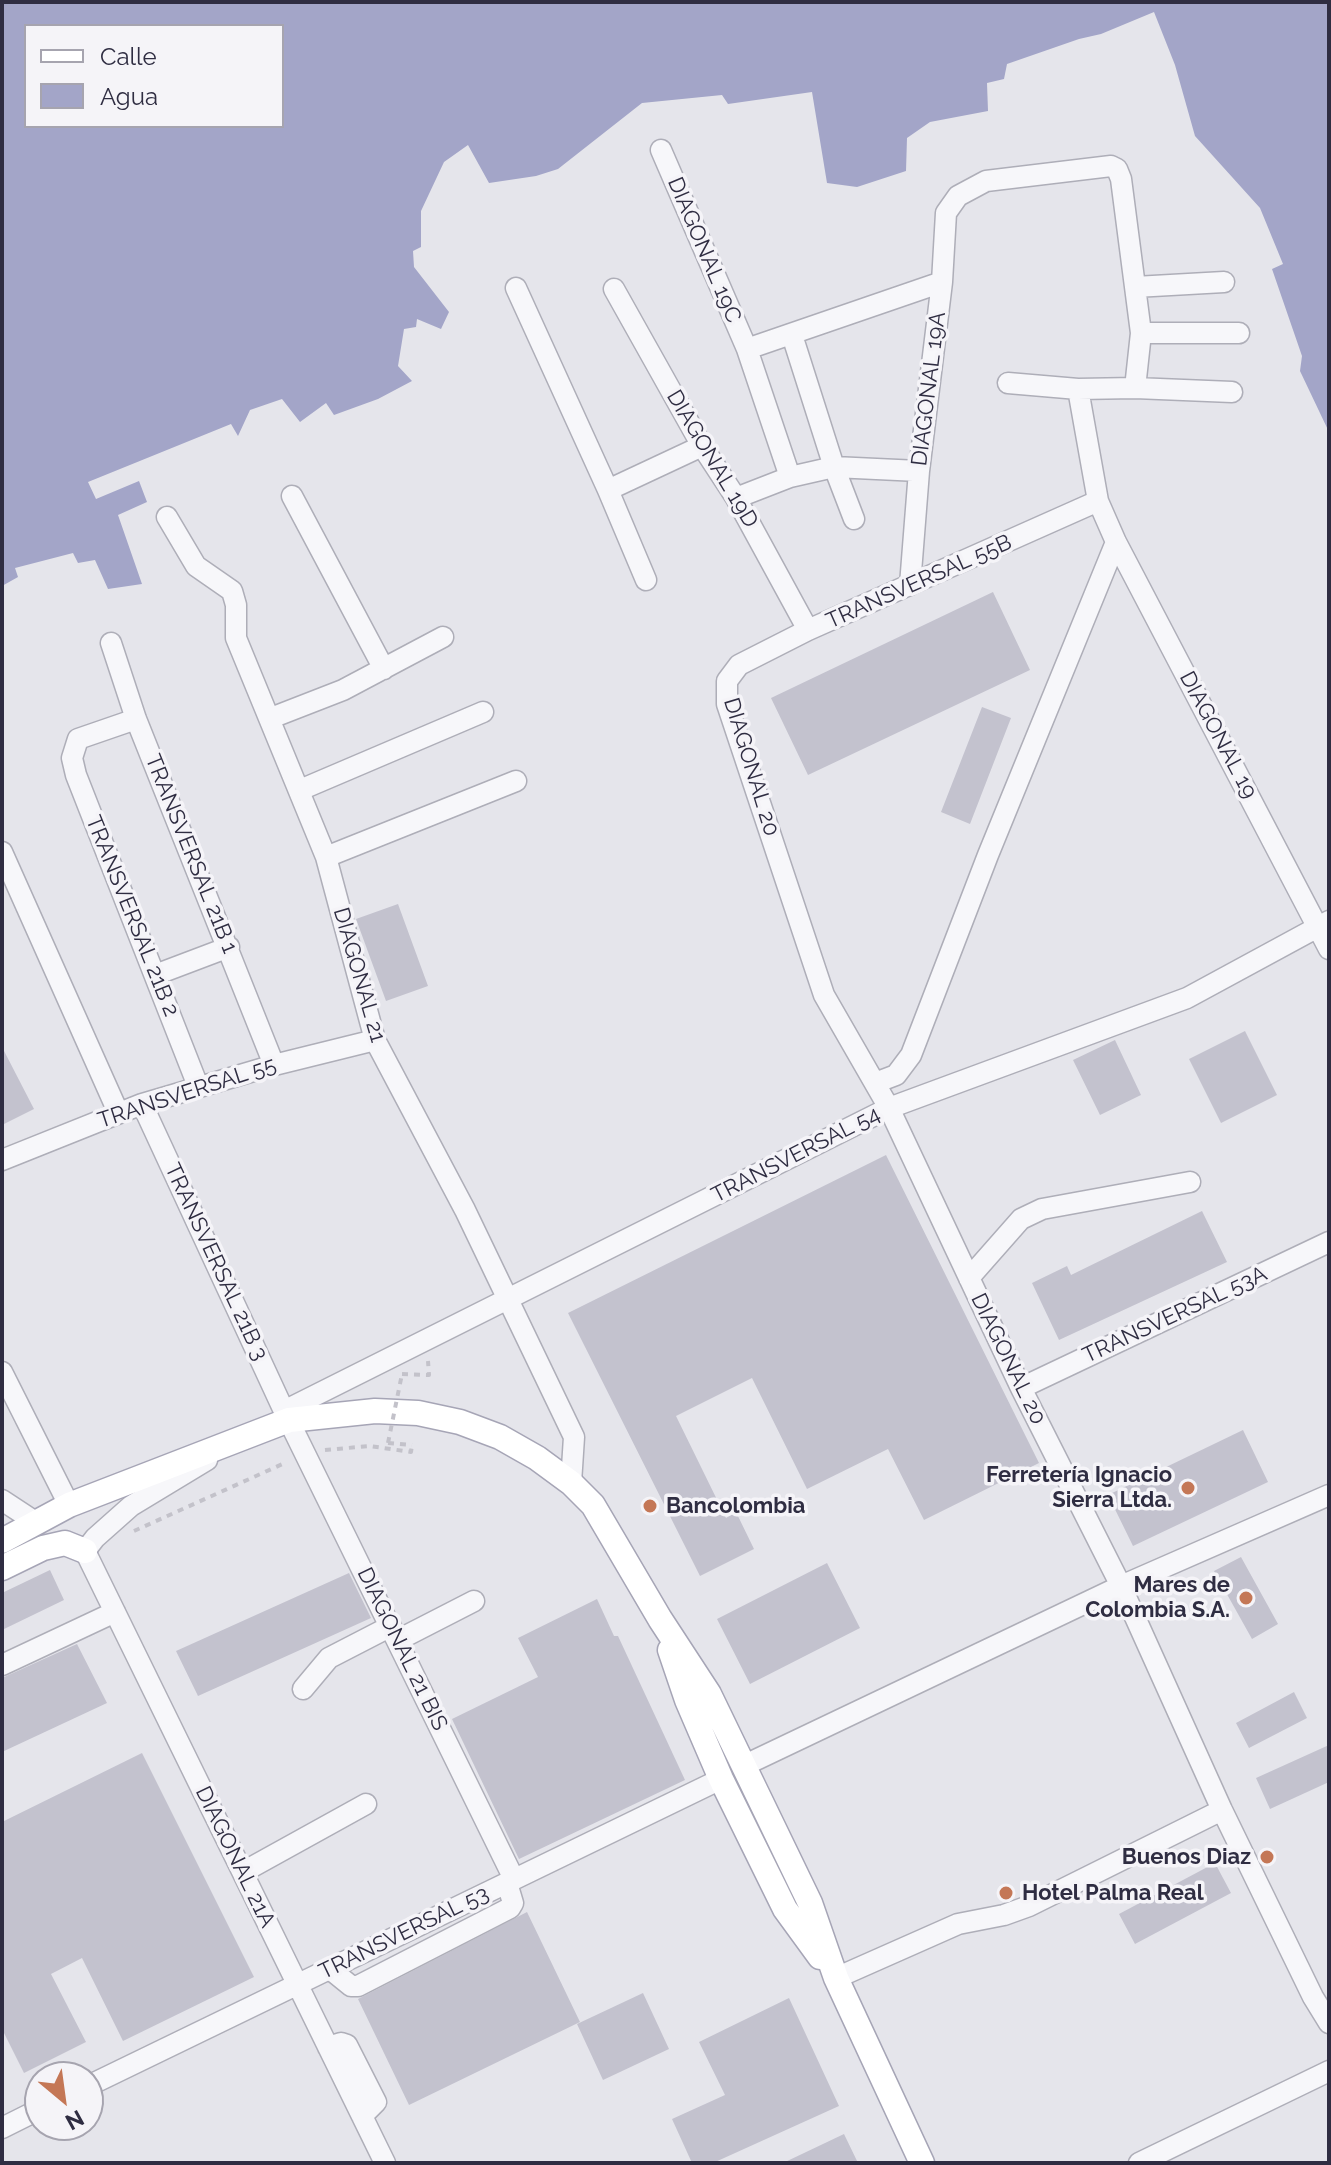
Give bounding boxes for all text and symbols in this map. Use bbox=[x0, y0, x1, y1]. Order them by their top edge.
legend bbox=[24, 24, 284, 128]
text: Calle bbox=[100, 42, 157, 71]
text: Agua bbox=[100, 82, 158, 111]
street label: DIAGONAL 19C bbox=[661, 173, 747, 327]
street label: DIAGONAL 19A bbox=[906, 310, 952, 468]
street label: DIAGONAL 19D bbox=[660, 385, 764, 533]
street label: TRANSVERSAL 55B bbox=[822, 529, 1016, 635]
street label: DIAGONAL 19 bbox=[1173, 667, 1263, 803]
street label: DIAGONAL 20 bbox=[717, 695, 785, 839]
street label: TRANSVERSAL 21B 1 bbox=[139, 751, 243, 957]
street label: TRANSVERSAL 21B 2 bbox=[80, 812, 184, 1020]
street label: DIAGONAL 21 bbox=[327, 905, 391, 1045]
street label: TRANSVERSAL 55 bbox=[95, 1052, 279, 1134]
street label: TRANSVERSAL 54 bbox=[707, 1101, 885, 1209]
street label: TRANSVERSAL 21B 3 bbox=[159, 1159, 273, 1365]
street label: TRANSVERSAL 53A bbox=[1079, 1261, 1271, 1369]
street label: DIAGONAL 20 bbox=[965, 1289, 1051, 1429]
place label: Ferretería Ignacio Sierra Ltda. bbox=[986, 1462, 1172, 1514]
marker: Ferretería Ignacio Sierra Ltda. bbox=[1179, 1479, 1197, 1497]
place label: Bancolombia bbox=[666, 1493, 805, 1519]
marker: Bancolombia bbox=[641, 1497, 659, 1515]
street label: DIAGONAL 21 BIS bbox=[351, 1563, 453, 1735]
place label: Mares de Colombia S.A. bbox=[1085, 1572, 1230, 1624]
marker: Mares de Colombia S.A. bbox=[1237, 1589, 1255, 1607]
street label: DIAGONAL 21A bbox=[189, 1782, 281, 1932]
place label: Buenos Diaz bbox=[1122, 1844, 1251, 1870]
marker: Buenos Diaz bbox=[1258, 1848, 1276, 1866]
place label: Hotel Palma Real bbox=[1022, 1880, 1204, 1906]
street label: TRANSVERSAL 53 bbox=[315, 1881, 493, 1985]
marker: Hotel Palma Real bbox=[997, 1884, 1015, 1902]
north arrow bbox=[24, 2061, 104, 2141]
text: N bbox=[61, 2105, 88, 2136]

